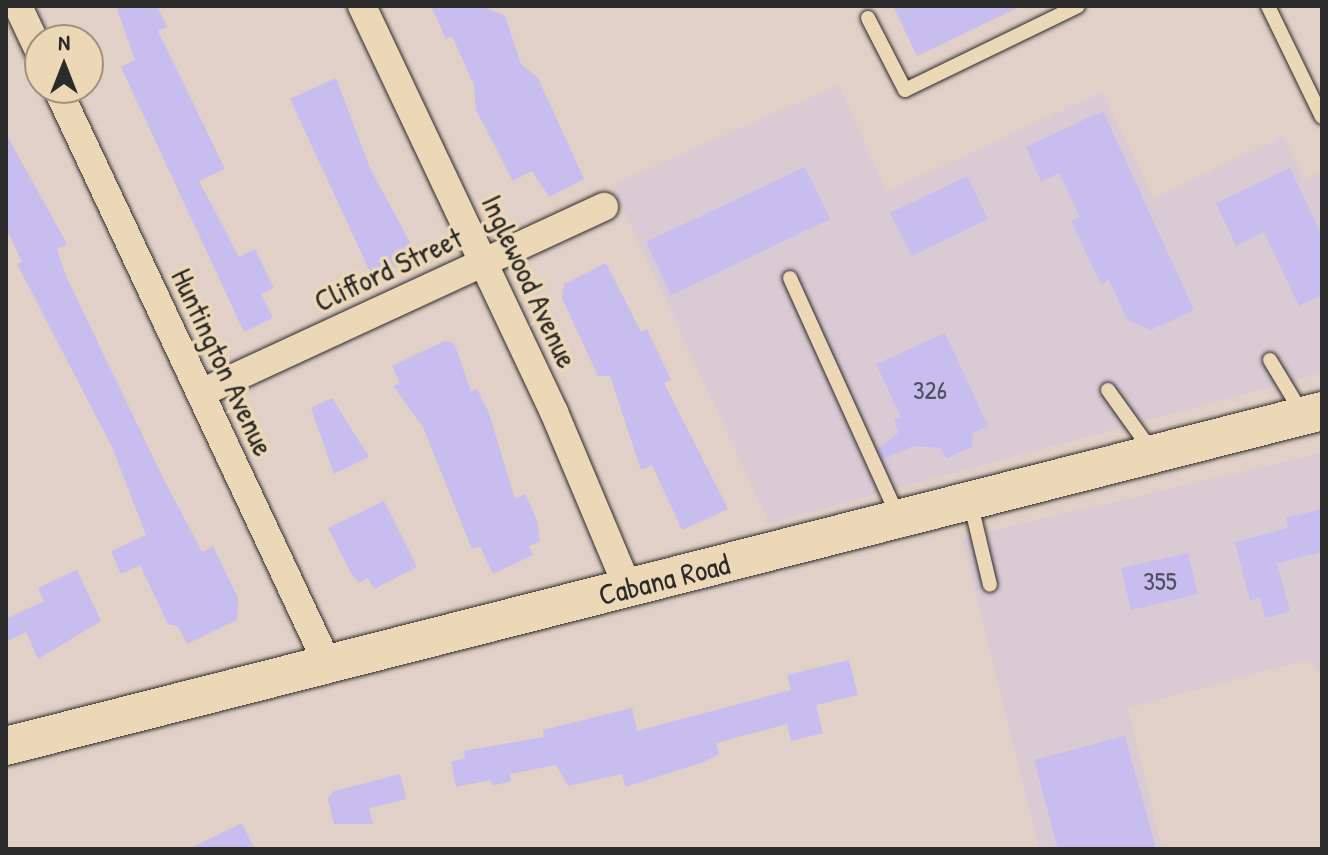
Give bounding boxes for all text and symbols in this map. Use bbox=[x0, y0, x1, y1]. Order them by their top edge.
north arrow bbox=[24, 24, 104, 104]
text: N bbox=[58, 27, 70, 57]
street label: Inglewood Avenue bbox=[474, 189, 586, 373]
street label: Clifford Street bbox=[308, 219, 468, 319]
street label: Huntington Avenue bbox=[164, 263, 282, 461]
house number: 326 bbox=[913, 374, 947, 406]
street label: Cabana Road bbox=[595, 545, 733, 613]
house number: 355 bbox=[1143, 565, 1177, 597]

